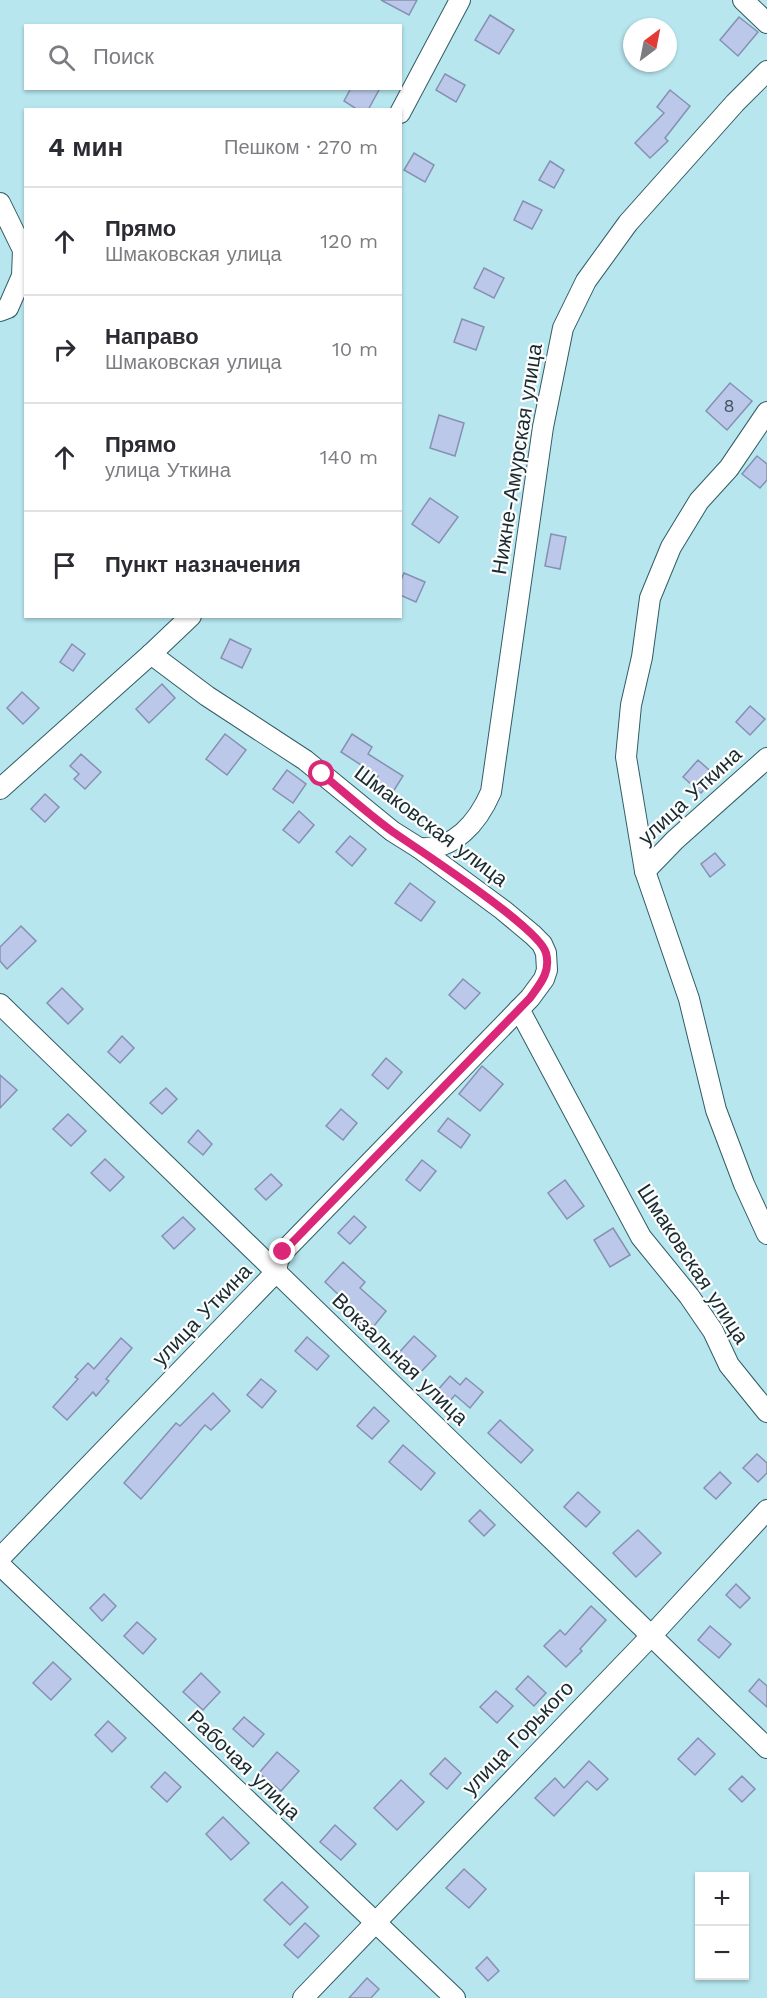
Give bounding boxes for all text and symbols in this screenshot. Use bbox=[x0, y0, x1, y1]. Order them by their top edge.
north arrow bbox=[623, 18, 677, 72]
search box bbox=[24, 24, 402, 90]
icon: search bbox=[45, 41, 78, 74]
text: Поиск bbox=[93, 44, 154, 69]
text: 4 мин bbox=[48, 132, 123, 162]
text: Пешком · 270 m bbox=[224, 135, 378, 159]
text: Прямо bbox=[105, 216, 176, 241]
icon: ahead bbox=[48, 225, 81, 258]
text: 120 m bbox=[320, 229, 378, 253]
text: Шмаковская улица bbox=[105, 242, 282, 266]
text: Направо bbox=[105, 324, 199, 349]
icon: right bbox=[48, 333, 81, 366]
text: 10 m bbox=[332, 337, 378, 361]
street label: Нижне-Амурская улица bbox=[486, 341, 547, 576]
text: Шмаковская улица bbox=[105, 350, 282, 374]
house number: 8 bbox=[723, 395, 735, 416]
text: Прямо bbox=[105, 432, 176, 457]
icon: ahead bbox=[48, 441, 81, 474]
text: 140 m bbox=[320, 445, 378, 469]
text: улица Уткина bbox=[105, 458, 231, 482]
icon: arrive bbox=[48, 549, 81, 582]
text: Пункт назначения bbox=[105, 552, 301, 577]
street label: улица Уткина bbox=[633, 741, 747, 850]
route start bbox=[308, 760, 334, 786]
street label: Шмаковская улица bbox=[350, 760, 513, 892]
street label: Шмаковская улица bbox=[632, 1179, 755, 1349]
route end bbox=[269, 1238, 295, 1264]
street label: улица Уткина bbox=[147, 1258, 257, 1371]
street label: Вокзальная улица bbox=[327, 1287, 474, 1430]
street label: улица Горького bbox=[457, 1675, 578, 1800]
street label: Рабочая улица bbox=[183, 1705, 306, 1825]
map controls bbox=[695, 1872, 749, 1980]
button: + bbox=[695, 1872, 749, 1926]
button: − bbox=[695, 1926, 749, 1980]

